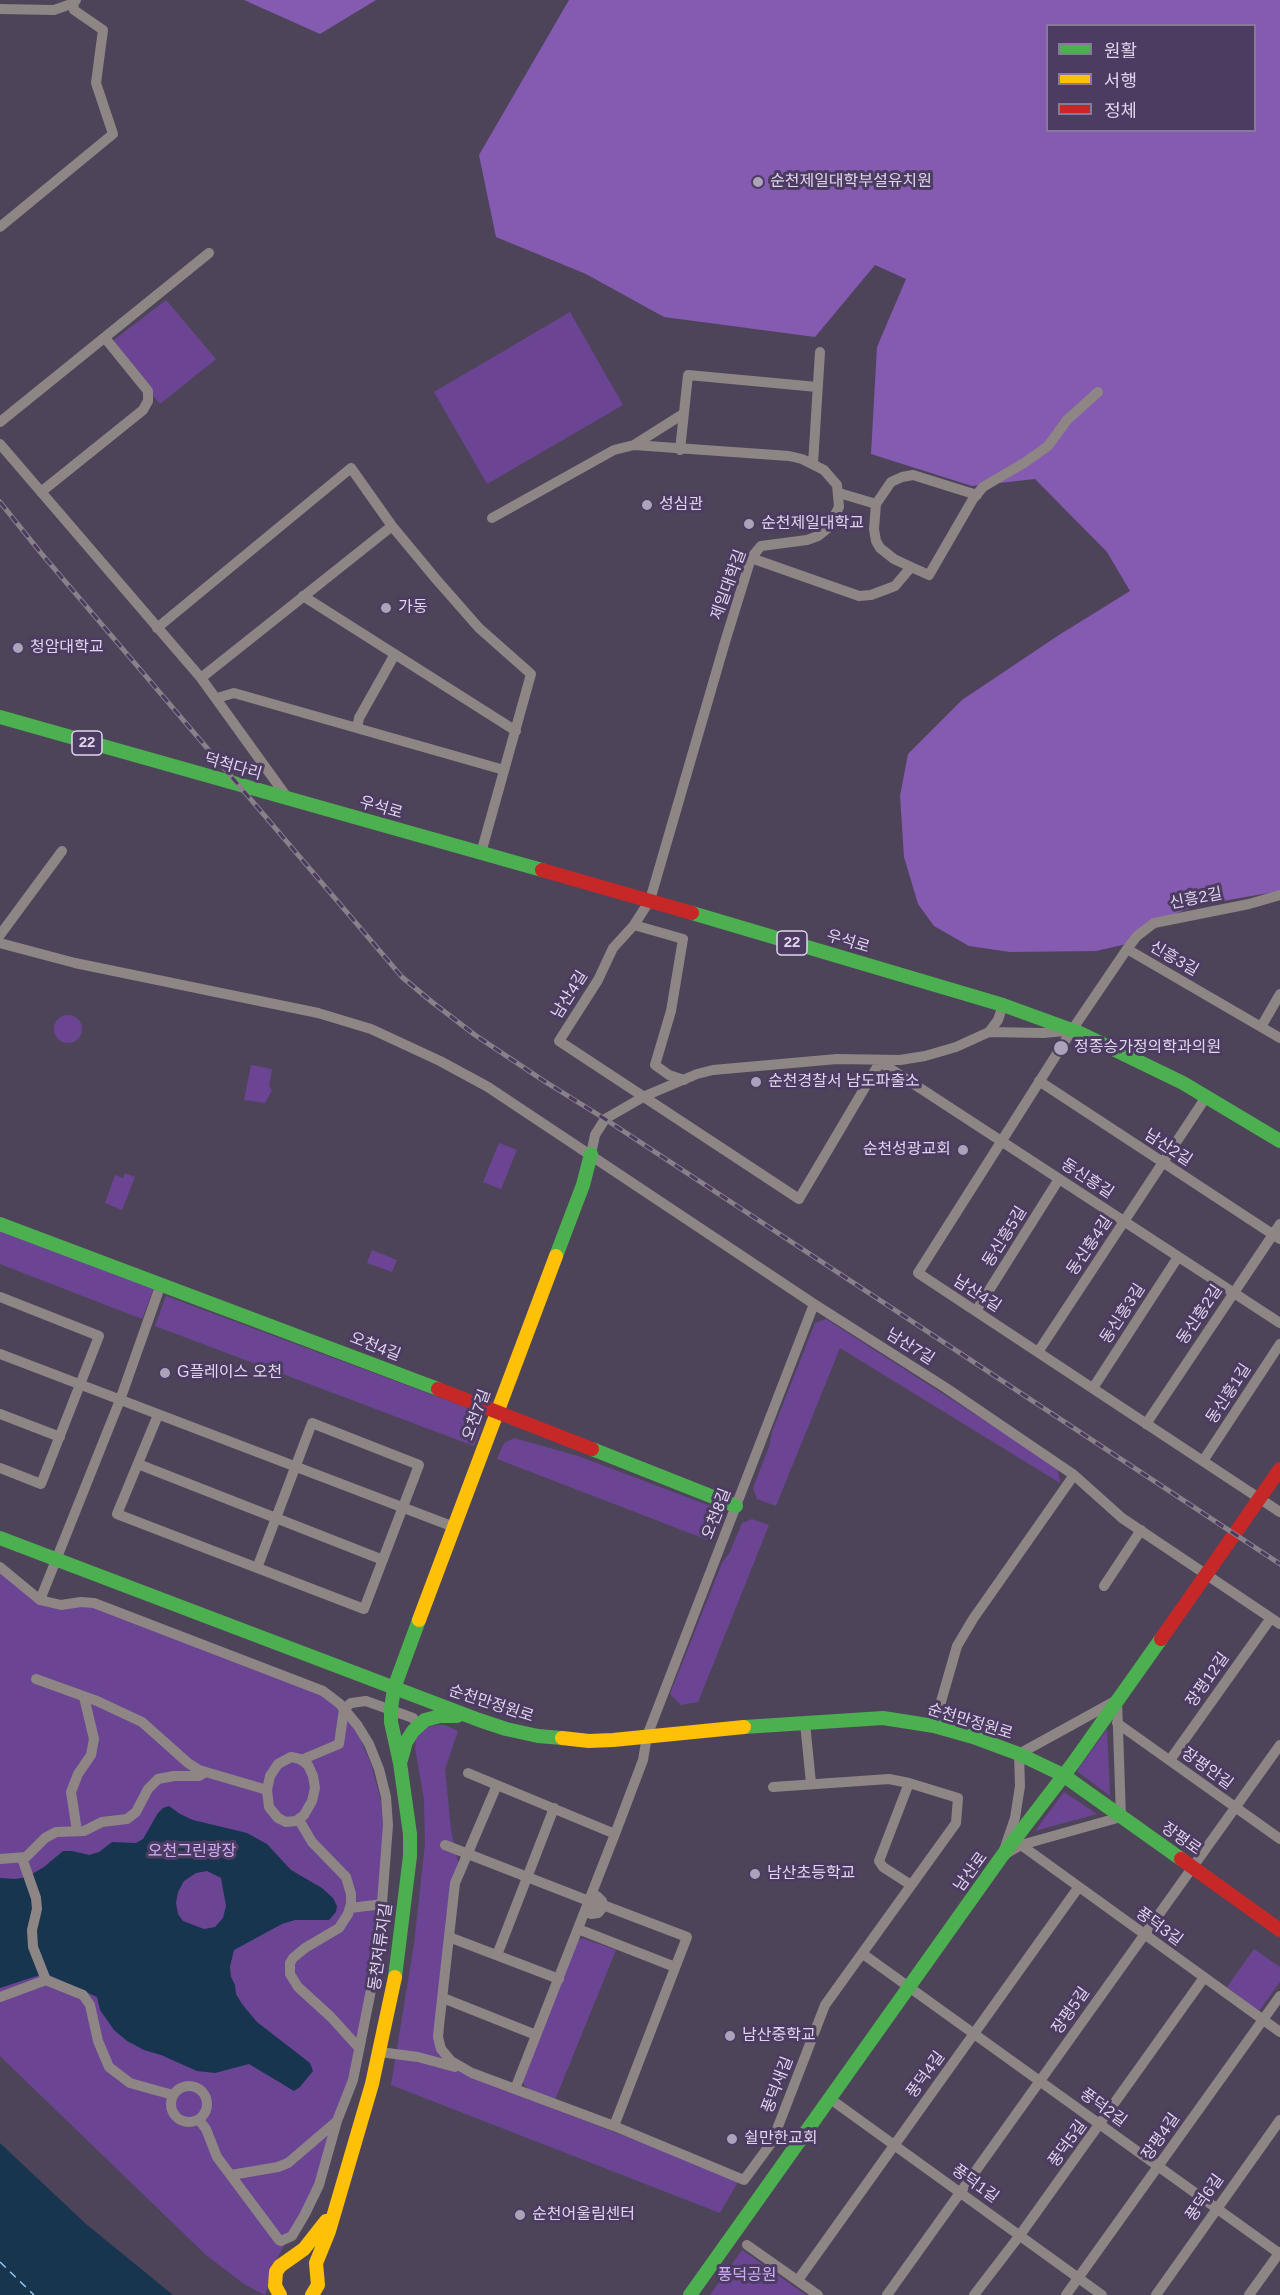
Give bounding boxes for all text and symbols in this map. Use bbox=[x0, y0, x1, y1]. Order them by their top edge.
legend bbox=[1046, 24, 1256, 132]
text: 원활 bbox=[1104, 41, 1137, 61]
text: 서행 bbox=[1104, 71, 1137, 91]
text: 정체 bbox=[1104, 101, 1137, 121]
place label: 순천제일대학부설유치원 bbox=[770, 172, 932, 192]
marker: 순천제일대학부설유치원 bbox=[751, 175, 765, 189]
place label: 성심관 bbox=[659, 495, 703, 515]
marker: 성심관 bbox=[640, 498, 654, 512]
place label: 순천제일대학교 bbox=[761, 514, 864, 534]
marker: 순천제일대학교 bbox=[742, 517, 756, 531]
street label: 제일대학길 bbox=[707, 547, 751, 623]
place label: 가동 bbox=[398, 598, 427, 618]
marker: 가동 bbox=[379, 601, 393, 615]
place label: 청암대학교 bbox=[30, 638, 104, 658]
marker: 청암대학교 bbox=[11, 641, 25, 655]
road number: 22 bbox=[72, 731, 102, 755]
street label: 덕척다리 bbox=[202, 750, 264, 784]
street label: 우석로 bbox=[357, 793, 405, 823]
street label: 신흥2길 bbox=[1168, 885, 1224, 913]
street label: 우석로 bbox=[824, 926, 872, 958]
road number: 22 bbox=[777, 931, 807, 955]
street label: 신흥3길 bbox=[1146, 937, 1202, 981]
street label: 남산4길 bbox=[548, 967, 592, 1023]
place label: 정종승가정의학과의원 bbox=[1074, 1038, 1221, 1058]
marker: 정종승가정의학과의원 bbox=[1052, 1039, 1070, 1057]
place label: 순천경찰서 남도파출소 bbox=[768, 1072, 920, 1092]
marker: 순천경찰서 남도파출소 bbox=[749, 1075, 763, 1089]
street label: 남산2길 bbox=[1141, 1125, 1195, 1171]
place label: 순천성광교회 bbox=[863, 1140, 951, 1160]
marker: 순천성광교회 bbox=[956, 1143, 970, 1157]
street label: 동신흥길 bbox=[1057, 1155, 1117, 1203]
street label: 동신흥5길 bbox=[979, 1203, 1031, 1271]
street label: 동신흥4길 bbox=[1063, 1213, 1117, 1279]
street label: 남산4길 bbox=[950, 1271, 1004, 1317]
street label: 동신흥3길 bbox=[1096, 1280, 1150, 1348]
street label: 동신흥2길 bbox=[1173, 1282, 1227, 1348]
street label: 남산7길 bbox=[882, 1325, 938, 1369]
street label: 오천4길 bbox=[347, 1329, 403, 1365]
street label: 동신흥1길 bbox=[1202, 1360, 1256, 1428]
place label: G플레이스 오천 bbox=[177, 1363, 282, 1383]
marker: G플레이스 오천 bbox=[158, 1366, 172, 1380]
street label: 오천7길 bbox=[459, 1387, 495, 1443]
street label: 오천8길 bbox=[699, 1486, 735, 1542]
street label: 장평12길 bbox=[1182, 1649, 1234, 1711]
street label: 순천만정원로 bbox=[446, 1681, 536, 1727]
street label: 순천만정원로 bbox=[925, 1700, 1015, 1744]
street label: 장평안길 bbox=[1178, 1744, 1236, 1794]
street label: 장평로 bbox=[1157, 1818, 1205, 1860]
park label: 오천그린광장 bbox=[148, 1842, 236, 1862]
street label: 남산로 bbox=[950, 1848, 992, 1896]
place label: 남산초등학교 bbox=[767, 1864, 855, 1884]
marker: 남산초등학교 bbox=[748, 1867, 762, 1881]
street label: 동천저류지길 bbox=[365, 1902, 397, 1992]
street label: 풍덕3길 bbox=[1132, 1904, 1186, 1950]
street label: 장평5길 bbox=[1048, 1984, 1094, 2038]
place label: 남산중학교 bbox=[742, 2026, 816, 2046]
marker: 남산중학교 bbox=[723, 2029, 737, 2043]
street label: 풍덕4길 bbox=[903, 2048, 949, 2102]
street label: 풍덕새길 bbox=[758, 2054, 798, 2116]
street label: 풍덕2길 bbox=[1076, 2085, 1130, 2131]
street label: 장평4길 bbox=[1138, 2110, 1184, 2164]
street label: 풍덕5길 bbox=[1045, 2117, 1091, 2171]
place label: 쉴만한교회 bbox=[744, 2129, 818, 2149]
marker: 쉴만한교회 bbox=[725, 2132, 739, 2146]
street label: 풍덕1길 bbox=[948, 2161, 1002, 2207]
street label: 풍덕6길 bbox=[1182, 2171, 1228, 2225]
place label: 순천어울림센터 bbox=[532, 2205, 635, 2225]
marker: 순천어울림센터 bbox=[513, 2208, 527, 2222]
park label: 풍덕공원 bbox=[718, 2266, 776, 2286]

